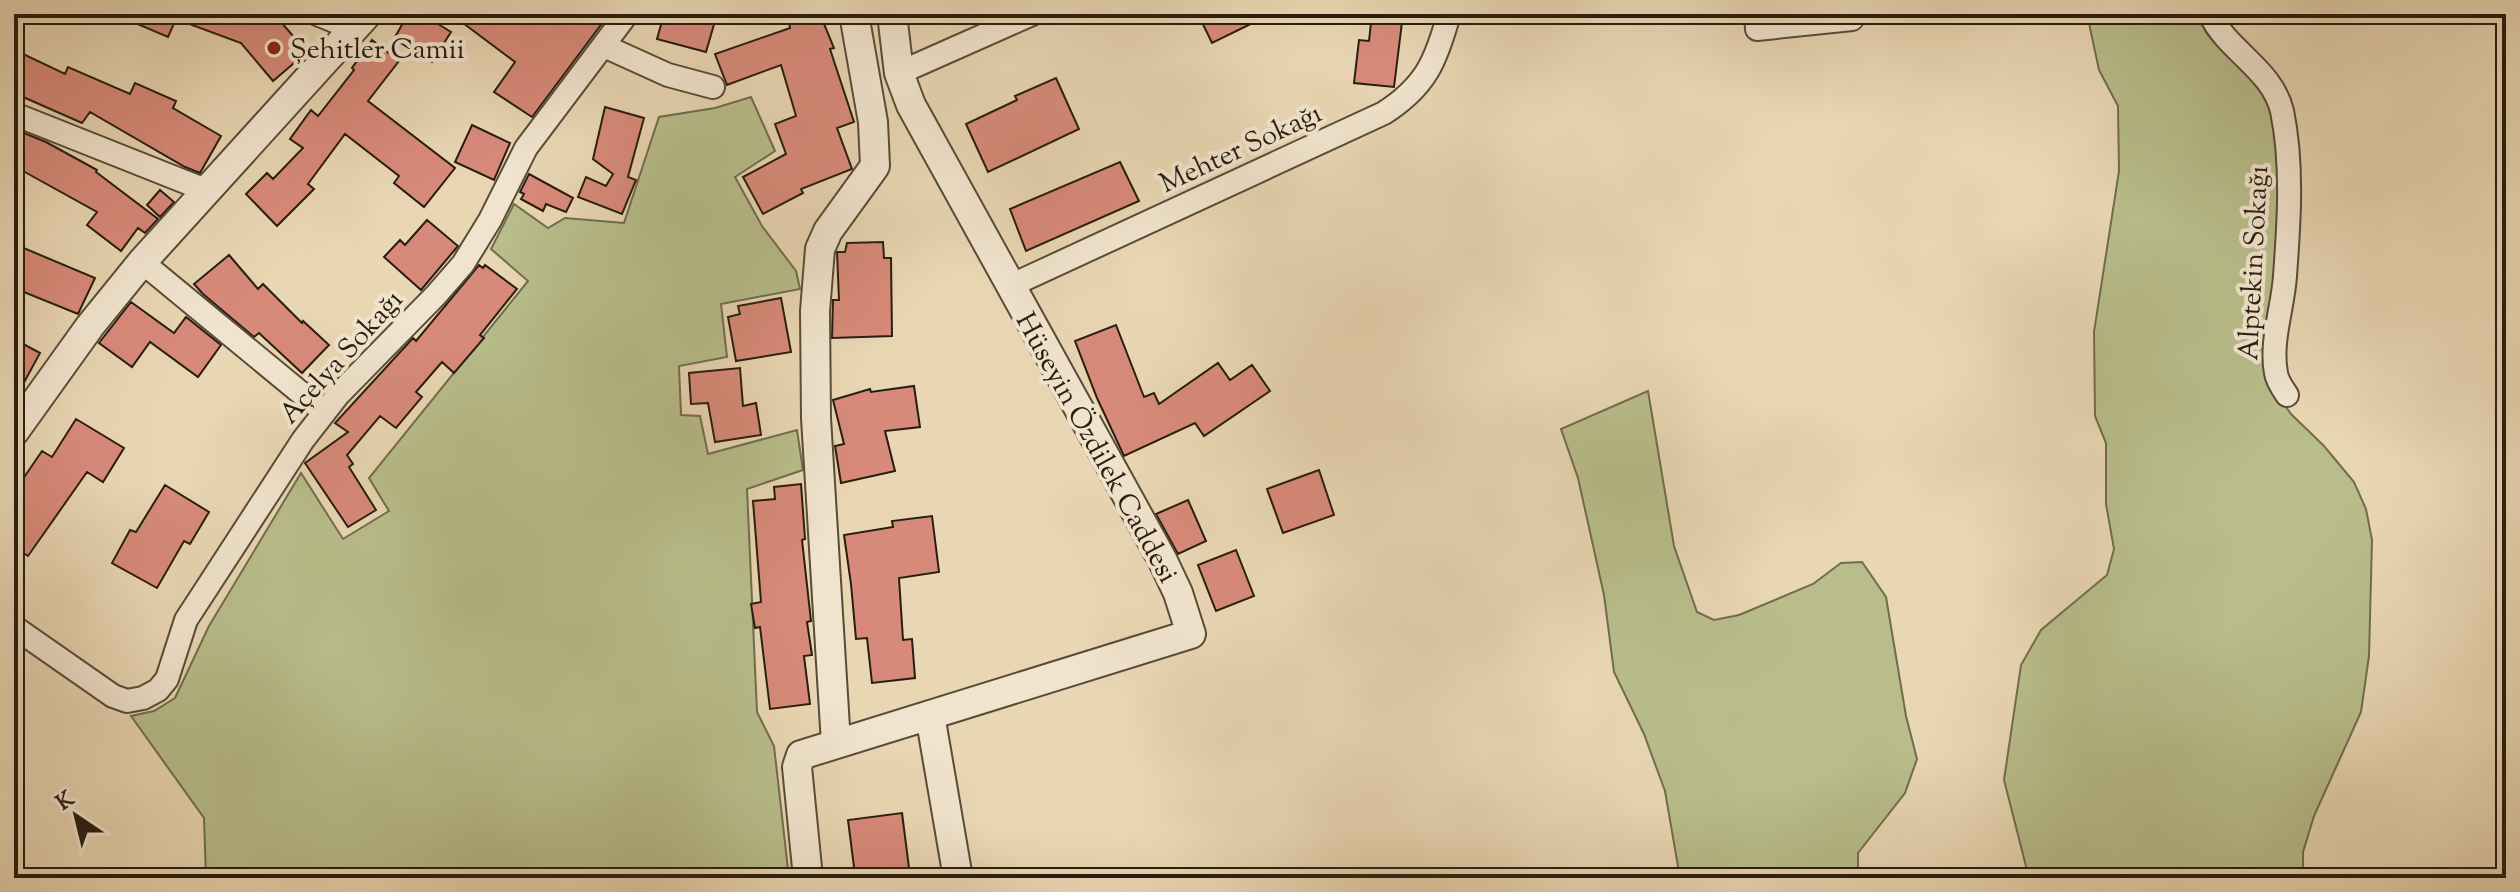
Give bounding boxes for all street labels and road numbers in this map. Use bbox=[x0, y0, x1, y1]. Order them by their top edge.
street label: Mehter Sokağı bbox=[1154, 95, 1329, 205]
street label: Alptekin Sokağı bbox=[2230, 165, 2280, 362]
street label: Açelya Sokağı bbox=[271, 282, 414, 434]
street label: Hüseyin Özdilek Caddesi bbox=[1004, 306, 1187, 591]

